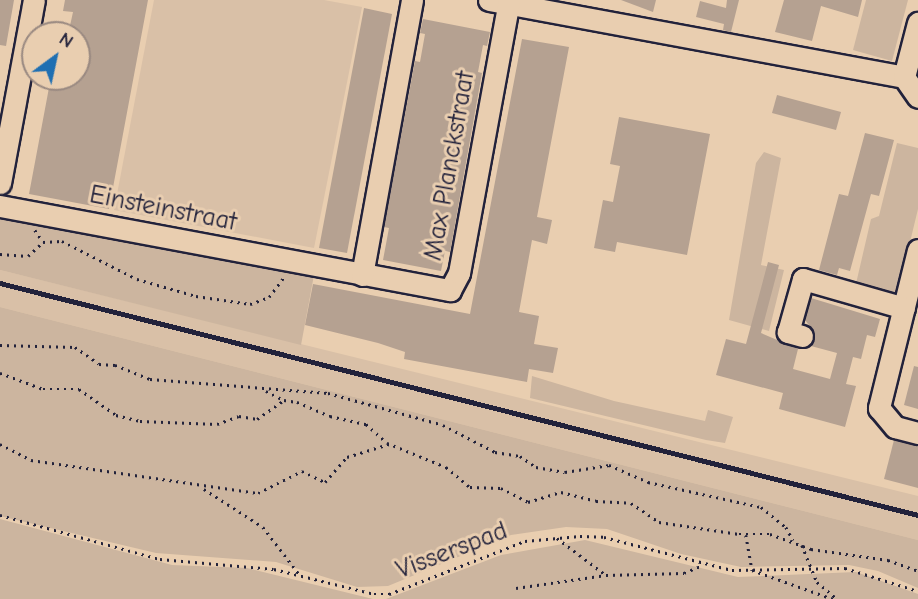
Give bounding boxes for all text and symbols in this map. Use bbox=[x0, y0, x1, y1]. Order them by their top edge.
north arrow bbox=[21, 21, 91, 91]
text: N bbox=[55, 27, 78, 53]
street label: Max Planckstraat bbox=[418, 69, 482, 263]
street label: Einsteinstraat bbox=[87, 179, 239, 239]
street label: Visserspad bbox=[392, 516, 512, 586]

